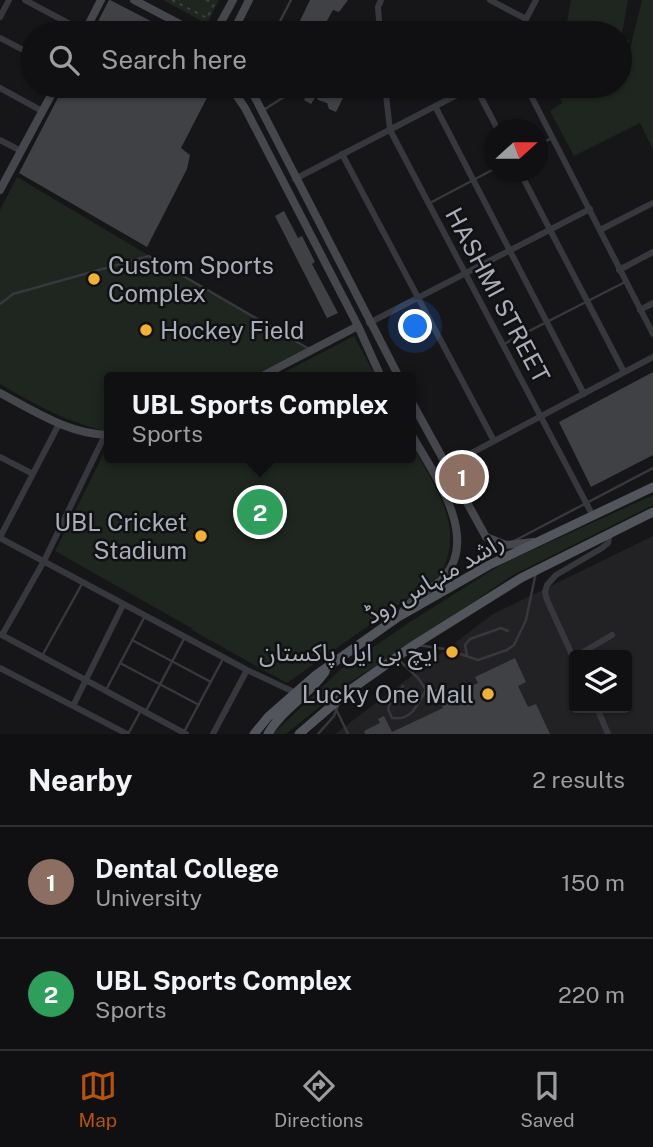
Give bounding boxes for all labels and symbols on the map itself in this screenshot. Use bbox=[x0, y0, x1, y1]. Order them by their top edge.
north arrow bbox=[485, 119, 548, 182]
street label: HASHMI STREET bbox=[440, 203, 556, 387]
place label: Custom Sports Complex bbox=[108, 251, 274, 307]
marker: Custom Sports Complex bbox=[86, 271, 102, 287]
your location bbox=[398, 309, 432, 343]
place label: Hockey Field bbox=[160, 316, 304, 344]
marker: Hockey Field bbox=[138, 322, 154, 338]
pin: 1 bbox=[439, 451, 485, 503]
pin: 2 bbox=[237, 486, 283, 538]
place label: UBL Cricket Stadium bbox=[54, 508, 187, 564]
street label: راشد منہاس روڈ bbox=[360, 527, 509, 631]
marker: UBL Cricket Stadium bbox=[193, 528, 209, 544]
place label: ایچ بی ایل پاکستان bbox=[259, 638, 438, 670]
marker: ایچ بی ایل پاکستان bbox=[444, 644, 460, 660]
place label: Lucky One Mall bbox=[302, 680, 474, 708]
marker: Lucky One Mall bbox=[480, 686, 496, 702]

